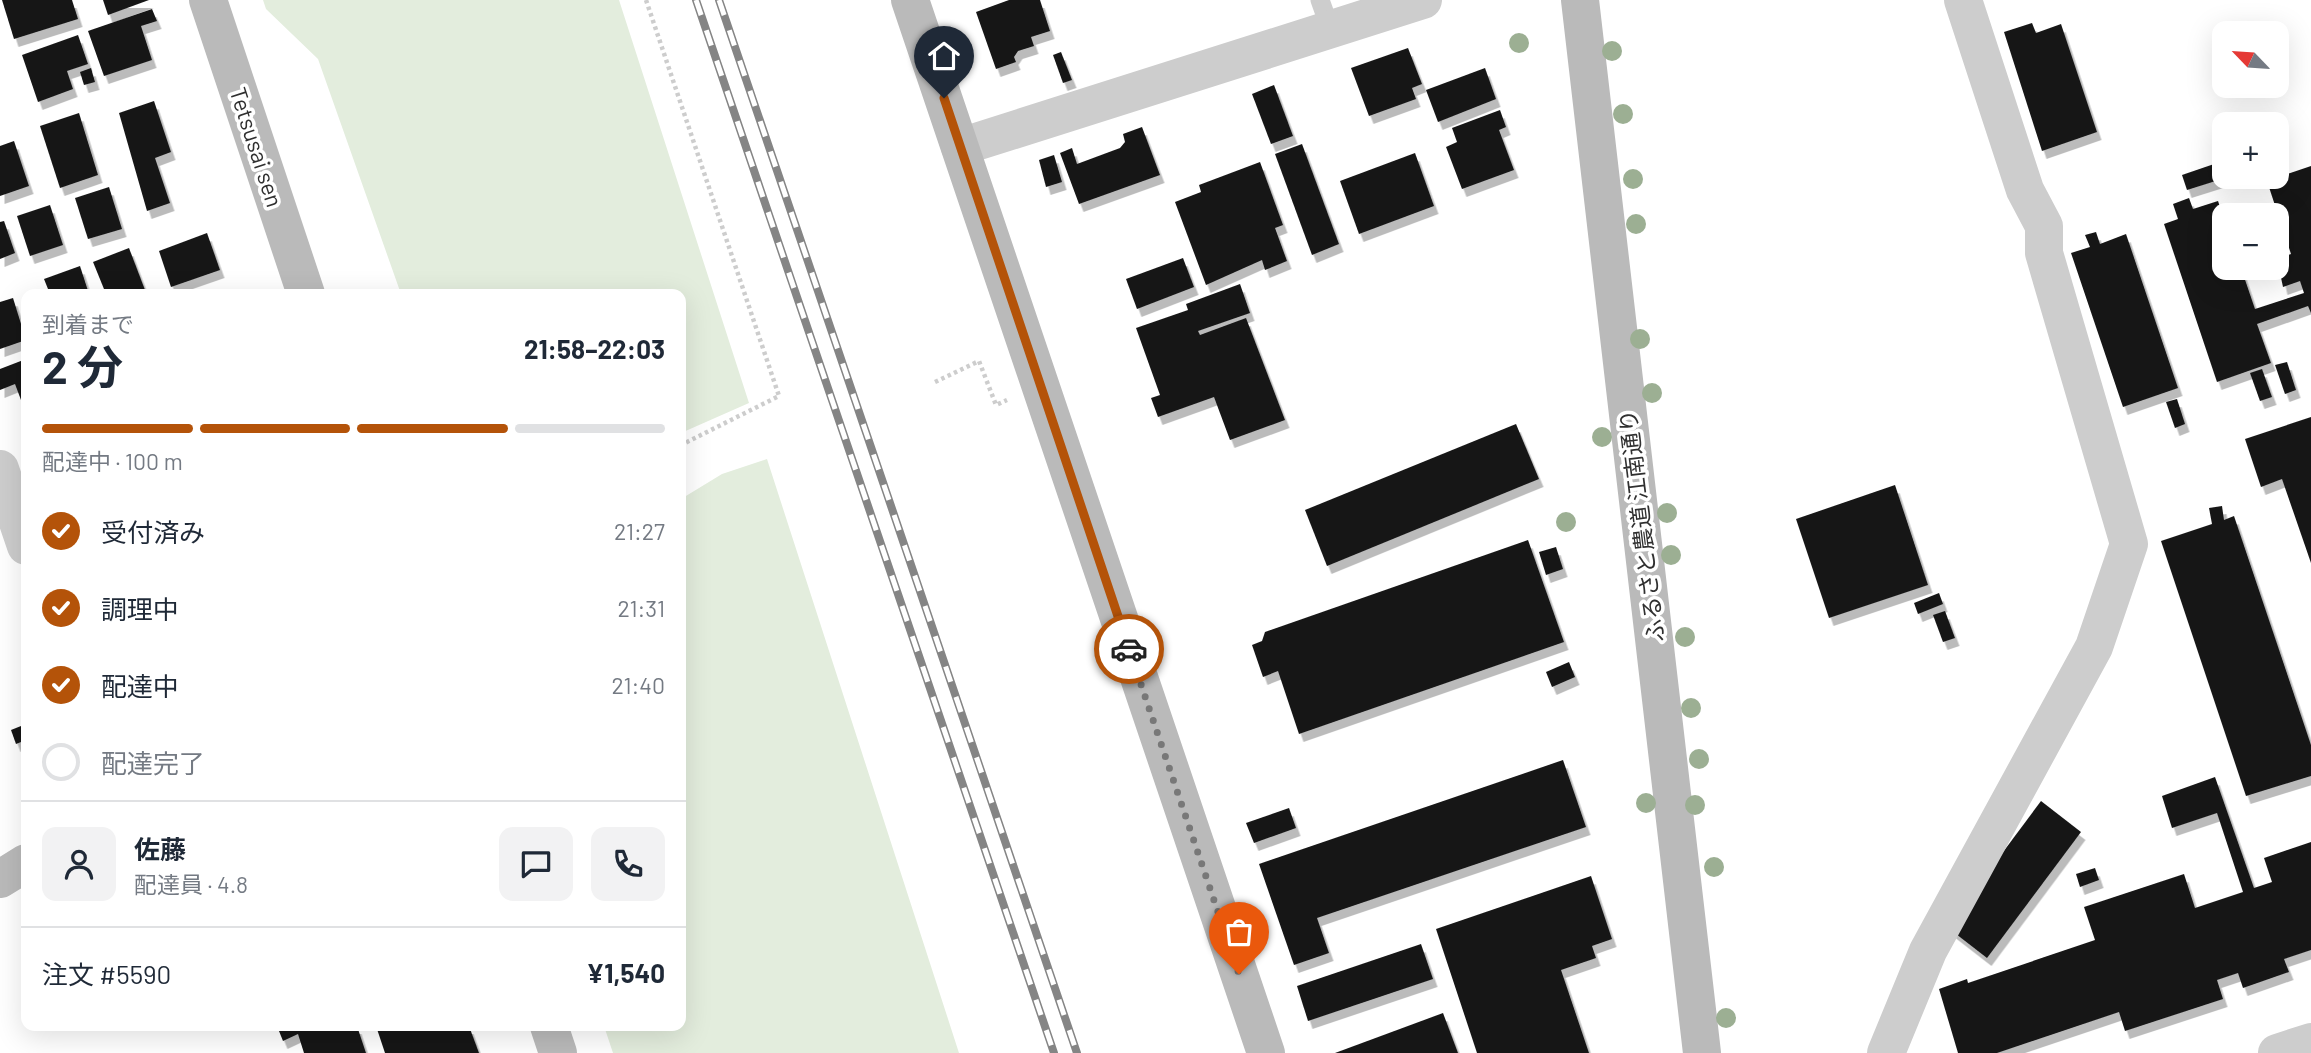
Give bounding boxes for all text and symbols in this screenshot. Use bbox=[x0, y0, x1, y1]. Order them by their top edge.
north arrow bbox=[2212, 21, 2289, 98]
map controls bbox=[2212, 21, 2289, 280]
pin bbox=[914, 26, 974, 98]
icon: home bbox=[925, 37, 963, 75]
street label: Tetsusai sen bbox=[224, 84, 290, 210]
button: + bbox=[2212, 112, 2289, 189]
button: − bbox=[2212, 203, 2289, 280]
text: 到着まで bbox=[42, 310, 134, 338]
text: 21:58–22:03 bbox=[524, 333, 665, 364]
text: 2 分 bbox=[42, 338, 123, 393]
street label: ふるさと農道 江南通り bbox=[1613, 408, 1669, 644]
text: 配達中 · 100 m bbox=[42, 447, 183, 475]
icon: check bbox=[42, 512, 80, 550]
text: 受付済み bbox=[101, 516, 205, 547]
text: 21:27 bbox=[614, 517, 665, 545]
icon: check bbox=[42, 589, 80, 627]
text: 調理中 bbox=[101, 593, 179, 624]
text: 21:31 bbox=[617, 594, 665, 622]
courier bbox=[1094, 614, 1164, 684]
icon: car bbox=[1110, 630, 1148, 668]
icon: check bbox=[42, 666, 80, 704]
text: 配達中 bbox=[101, 670, 179, 701]
text: 21:40 bbox=[611, 671, 665, 699]
text: 配達完了 bbox=[101, 747, 205, 778]
button: person bbox=[42, 827, 116, 901]
button: chat bbox=[499, 827, 573, 901]
button: phone bbox=[591, 827, 665, 901]
text: 佐藤 bbox=[134, 833, 186, 864]
text: 配達員 · 4.8 bbox=[134, 870, 248, 898]
pin bbox=[1209, 902, 1269, 974]
icon: bag bbox=[1220, 913, 1258, 951]
text: ¥1,540 bbox=[587, 957, 665, 988]
text: 注文 #5590 bbox=[42, 958, 171, 989]

